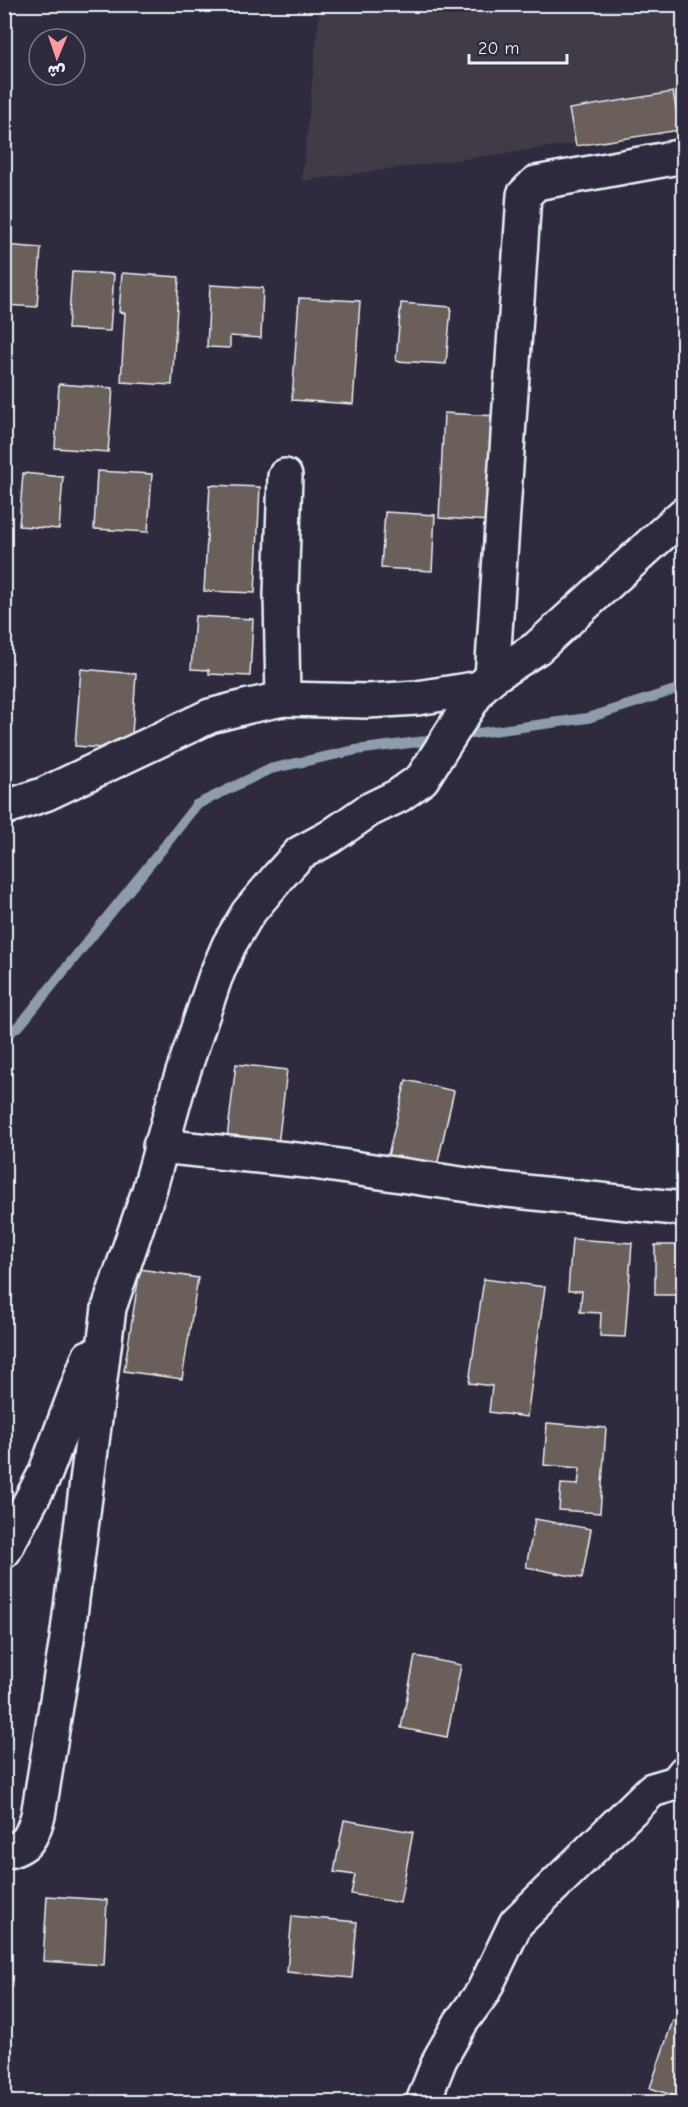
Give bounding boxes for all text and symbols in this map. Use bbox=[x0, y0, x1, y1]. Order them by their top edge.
north arrow bbox=[27, 27, 87, 87]
scale bar bbox=[469, 27, 566, 65]
text: 20 m bbox=[478, 38, 519, 59]
text: ش bbox=[47, 62, 66, 80]

